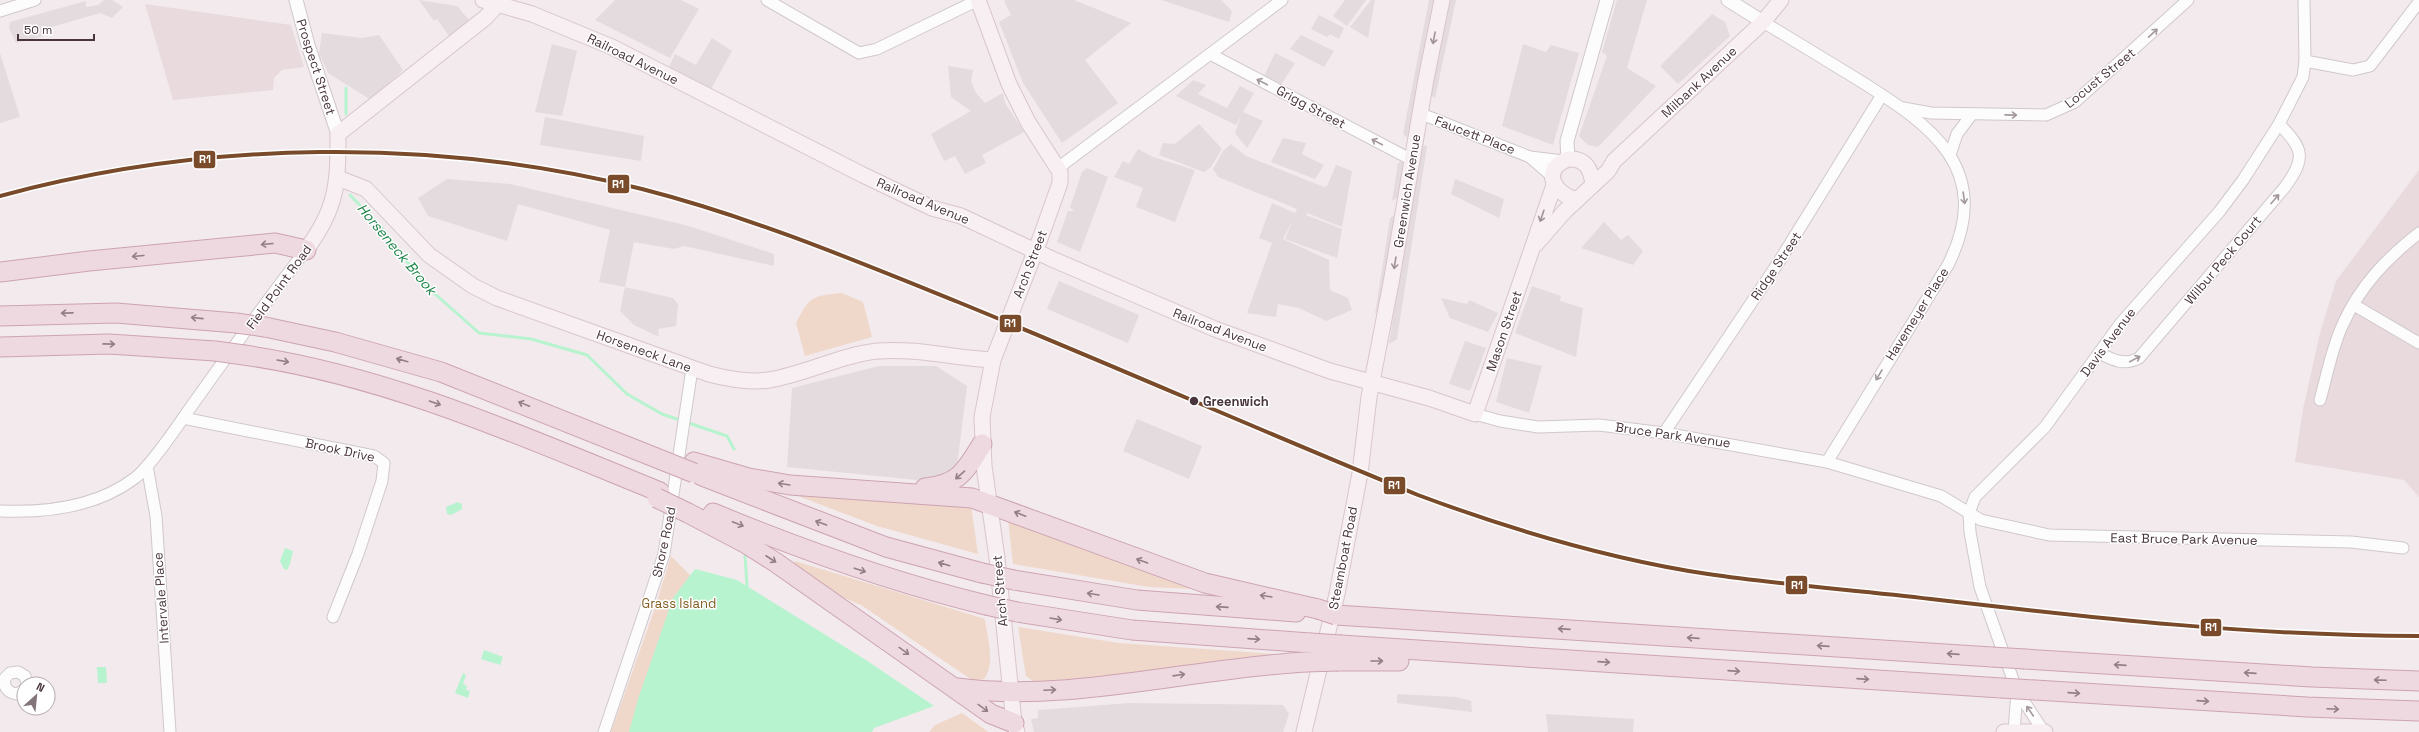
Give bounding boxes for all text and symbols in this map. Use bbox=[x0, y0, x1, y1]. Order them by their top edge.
scale bar bbox=[18, 16, 94, 42]
street label: Prospect Street bbox=[292, 17, 340, 117]
text: 50 m bbox=[24, 22, 52, 38]
one-way arrow bbox=[2148, 28, 2158, 38]
street label: Railroad Avenue bbox=[585, 30, 681, 88]
one-way arrow bbox=[1429, 31, 1437, 44]
street label: Milbank Avenue bbox=[1658, 43, 1740, 121]
street label: Locust Street bbox=[2061, 44, 2139, 112]
one-way arrow bbox=[1256, 78, 1268, 85]
street label: Grigg Street bbox=[1273, 82, 1349, 132]
one-way arrow bbox=[2004, 111, 2017, 119]
street label: Faucett Place bbox=[1432, 112, 1518, 158]
street label: Greenwich Avenue bbox=[1390, 133, 1424, 249]
one-way arrow bbox=[1371, 138, 1383, 145]
line badge: R1 bbox=[193, 150, 216, 169]
text: R1 bbox=[199, 152, 211, 166]
line badge: R1 bbox=[607, 174, 630, 194]
street label: Railroad Avenue bbox=[874, 174, 972, 228]
text: R1 bbox=[612, 177, 624, 191]
one-way arrow bbox=[1960, 191, 1968, 204]
one-way arrow bbox=[2271, 193, 2280, 204]
water label: Horseneck Brook bbox=[353, 199, 442, 300]
one-way arrow bbox=[1538, 209, 1545, 222]
street label: Wilbur Peck Court bbox=[2181, 212, 2265, 308]
street label: Arch Street bbox=[1009, 227, 1051, 301]
street label: Ridge Street bbox=[1747, 229, 1805, 303]
one-way arrow bbox=[261, 240, 274, 247]
street label: Field Point Road bbox=[243, 241, 315, 333]
one-way arrow bbox=[132, 253, 145, 260]
one-way arrow bbox=[1391, 256, 1399, 269]
street label: Havemeyer Place bbox=[1882, 264, 1952, 364]
street label: Mason Street bbox=[1482, 288, 1526, 374]
street label: Railroad Avenue bbox=[1171, 304, 1269, 356]
street label: Davis Avenue bbox=[2077, 304, 2139, 380]
one-way arrow bbox=[61, 309, 74, 317]
one-way arrow bbox=[191, 314, 204, 322]
line badge: R1 bbox=[999, 314, 1022, 333]
text: R1 bbox=[1004, 316, 1016, 330]
street label: Horseneck Lane bbox=[594, 326, 694, 376]
one-way arrow bbox=[102, 340, 115, 348]
one-way arrow bbox=[2129, 355, 2141, 362]
one-way arrow bbox=[395, 356, 408, 363]
one-way arrow bbox=[276, 357, 289, 365]
one-way arrow bbox=[1875, 369, 1883, 381]
place label: Greenwich bbox=[1203, 393, 1269, 410]
marker: Greenwich bbox=[1188, 395, 1200, 407]
one-way arrow bbox=[429, 399, 441, 407]
one-way arrow bbox=[518, 400, 530, 408]
street label: Bruce Park Avenue bbox=[1614, 418, 1732, 452]
street label: Brook Drive bbox=[304, 434, 376, 466]
one-way arrow bbox=[955, 471, 965, 480]
line badge: R1 bbox=[1383, 476, 1406, 495]
text: R1 bbox=[1388, 478, 1400, 492]
one-way arrow bbox=[778, 480, 791, 488]
street label: Shore Road bbox=[648, 505, 680, 579]
street label: Steamboat Road bbox=[1325, 505, 1361, 611]
one-way arrow bbox=[1015, 510, 1027, 518]
one-way arrow bbox=[815, 519, 827, 527]
one-way arrow bbox=[732, 520, 744, 528]
street label: East Bruce Park Avenue bbox=[2110, 529, 2258, 549]
street label: Intervale Place bbox=[149, 552, 173, 644]
street label: Arch Street bbox=[988, 555, 1012, 627]
one-way arrow bbox=[765, 556, 777, 564]
one-way arrow bbox=[1136, 556, 1148, 564]
one-way arrow bbox=[938, 560, 951, 567]
one-way arrow bbox=[853, 566, 865, 574]
line badge: R1 bbox=[1785, 575, 1808, 595]
text: R1 bbox=[1791, 578, 1803, 592]
one-way arrow bbox=[1087, 590, 1100, 598]
one-way arrow bbox=[1260, 592, 1273, 600]
park label: Grass Island bbox=[642, 595, 716, 612]
one-way arrow bbox=[1216, 604, 1229, 611]
one-way arrow bbox=[1049, 615, 1062, 623]
line badge: R1 bbox=[2200, 618, 2222, 637]
text: R1 bbox=[2205, 620, 2217, 634]
one-way arrow bbox=[1558, 626, 1571, 633]
one-way arrow bbox=[1687, 634, 1700, 641]
one-way arrow bbox=[1247, 636, 1260, 643]
one-way arrow bbox=[1817, 643, 1830, 650]
one-way arrow bbox=[898, 647, 909, 655]
one-way arrow bbox=[1947, 651, 1960, 658]
one-way arrow bbox=[1370, 657, 1383, 665]
one-way arrow bbox=[1597, 659, 1610, 666]
one-way arrow bbox=[2114, 662, 2127, 669]
one-way arrow bbox=[1727, 667, 1740, 674]
one-way arrow bbox=[2244, 670, 2257, 677]
one-way arrow bbox=[1172, 671, 1185, 679]
north arrow bbox=[16, 676, 56, 716]
one-way arrow bbox=[1856, 676, 1869, 683]
one-way arrow bbox=[2374, 676, 2387, 684]
text: N bbox=[34, 679, 47, 695]
one-way arrow bbox=[1043, 687, 1056, 694]
one-way arrow bbox=[2067, 689, 2080, 696]
one-way arrow bbox=[2196, 697, 2209, 705]
one-way arrow bbox=[977, 704, 988, 712]
one-way arrow bbox=[2326, 705, 2339, 712]
one-way arrow bbox=[2026, 706, 2034, 717]

